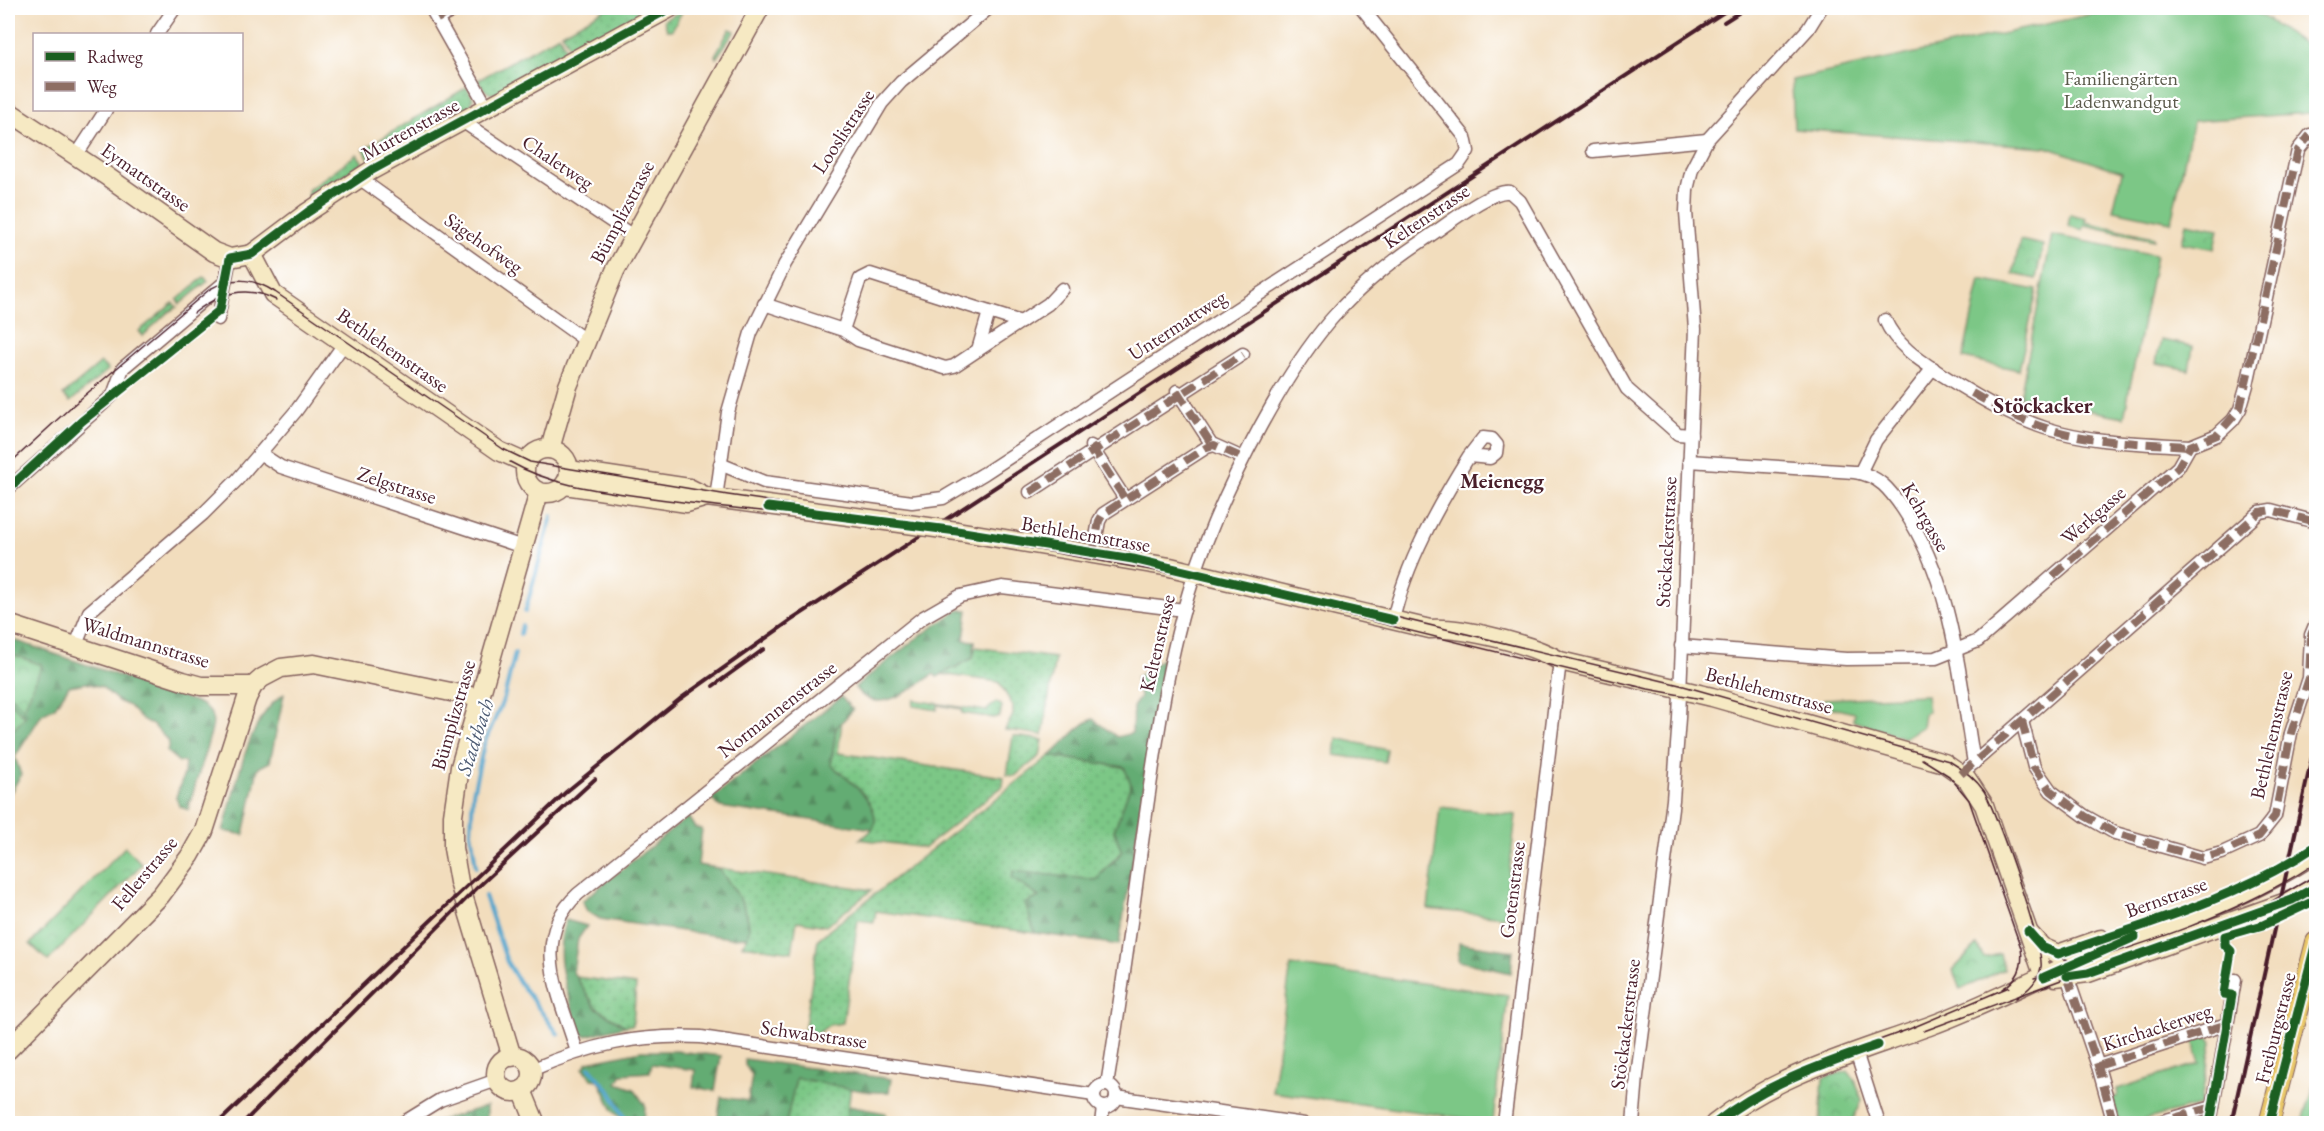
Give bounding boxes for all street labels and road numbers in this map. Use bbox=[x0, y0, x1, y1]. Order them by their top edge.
street label: Looslistrasse bbox=[806, 84, 880, 178]
street label: Murtenstrasse bbox=[356, 91, 464, 167]
street label: Chaletweg bbox=[517, 129, 599, 196]
street label: Eymattstrasse bbox=[96, 137, 196, 217]
street label: Bümplizstrasse bbox=[584, 156, 660, 268]
street label: Keltenstrasse bbox=[1378, 177, 1474, 254]
street label: Sägehofweg bbox=[440, 207, 529, 280]
street label: Untermattweg bbox=[1123, 283, 1231, 366]
street label: Bethlehemstrasse bbox=[332, 302, 454, 398]
street label: Zelgstrasse bbox=[354, 460, 440, 510]
street label: Stöckackerstrasse bbox=[1650, 476, 1682, 608]
street label: Kehrgasse bbox=[1896, 478, 1956, 556]
street label: Werkgasse bbox=[2055, 480, 2131, 550]
street label: Bethlehemstrasse bbox=[1019, 510, 1153, 558]
street label: Keltenstrasse bbox=[1133, 592, 1181, 694]
street label: Waldmannstrasse bbox=[79, 610, 213, 674]
street label: Normannenstrasse bbox=[712, 654, 842, 763]
street label: Bümplizstrasse bbox=[425, 657, 481, 773]
street label: Bethlehemstrasse bbox=[1703, 661, 1836, 719]
street label: Bethlehemstrasse bbox=[2244, 668, 2298, 802]
street label: Fellerstrasse bbox=[105, 830, 183, 916]
street label: Gotenstrasse bbox=[1493, 840, 1531, 940]
street label: Bernstrasse bbox=[2122, 870, 2211, 924]
street label: Stöckackerstrasse bbox=[1604, 957, 1646, 1091]
street label: Freiburgstrasse bbox=[2249, 969, 2301, 1086]
street label: Kirchackerweg bbox=[2099, 997, 2215, 1057]
street label: Schwabstrasse bbox=[759, 1014, 869, 1054]

